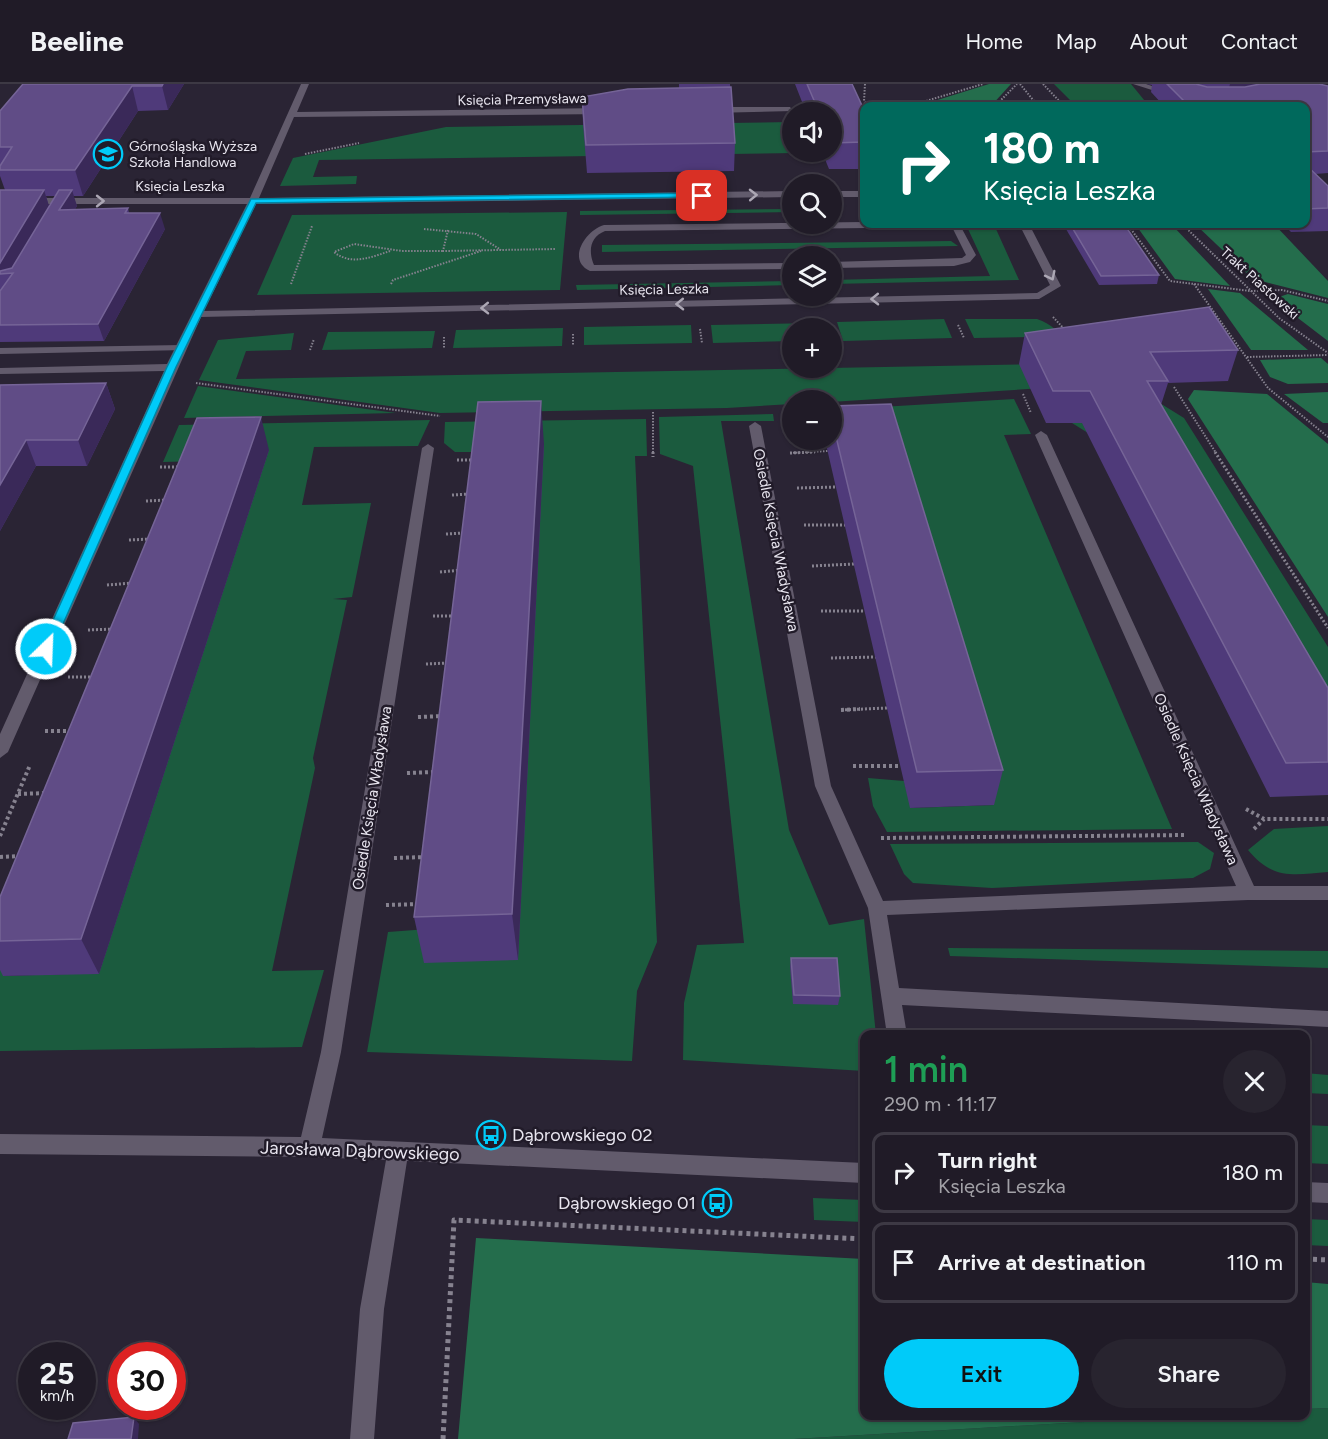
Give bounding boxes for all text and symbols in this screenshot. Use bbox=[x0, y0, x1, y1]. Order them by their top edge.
text: Beeline bbox=[30, 24, 124, 58]
text: Home bbox=[966, 29, 1023, 54]
text: Map bbox=[1056, 29, 1097, 54]
text: About bbox=[1130, 29, 1188, 54]
text: Contact bbox=[1221, 29, 1298, 54]
street label: Księcia Przemysława bbox=[457, 90, 587, 109]
map controls bbox=[782, 102, 842, 450]
button: sound bbox=[782, 102, 842, 162]
text: 180 m bbox=[983, 123, 1100, 174]
icon: right bbox=[884, 126, 962, 204]
school or university icon: Górnośląska Wyższa Szkoła Handlowa bbox=[92, 138, 124, 170]
place label: Górnośląska Wyższa Szkoła Handlowa bbox=[129, 138, 257, 171]
pin bbox=[676, 170, 727, 221]
button: search bbox=[782, 174, 842, 234]
text: Księcia Leszka bbox=[983, 174, 1156, 207]
street label: Księcia Leszka bbox=[135, 178, 225, 195]
icon: arrive bbox=[685, 179, 718, 212]
one-way arrow bbox=[748, 189, 757, 201]
one-way arrow bbox=[96, 195, 105, 207]
street label: Trakt Piastowski bbox=[1217, 244, 1303, 323]
button: layers bbox=[782, 246, 842, 306]
one-way arrow bbox=[1044, 269, 1055, 280]
street label: Księcia Leszka bbox=[619, 280, 709, 299]
one-way arrow bbox=[871, 293, 880, 306]
one-way arrow bbox=[676, 297, 685, 310]
one-way arrow bbox=[481, 302, 490, 314]
button: + bbox=[782, 318, 842, 378]
button: − bbox=[782, 390, 842, 450]
street label: Osiedle Księcia Władysława bbox=[749, 447, 803, 633]
position arrow bbox=[14, 617, 78, 681]
street label: Osiedle Księcia Władysława bbox=[1150, 690, 1242, 868]
street label: Osiedle Księcia Władysława bbox=[349, 705, 395, 891]
text: 1 min bbox=[884, 1048, 968, 1091]
button: close bbox=[1223, 1050, 1286, 1113]
text: 290 m · 11:17 bbox=[884, 1092, 997, 1116]
bus stop icon: Dąbrowskiego 02 bbox=[475, 1119, 507, 1151]
place label: Dąbrowskiego 02 bbox=[512, 1124, 653, 1146]
street label: Jarosława Dąbrowskiego bbox=[260, 1137, 460, 1165]
text: Turn right bbox=[938, 1147, 1037, 1174]
icon: right bbox=[887, 1156, 920, 1189]
text: 180 m bbox=[1222, 1159, 1283, 1186]
text: Księcia Leszka bbox=[938, 1174, 1066, 1198]
bus stop icon: Dąbrowskiego 01 bbox=[701, 1187, 733, 1219]
place label: Dąbrowskiego 01 bbox=[558, 1192, 696, 1214]
icon: arrive bbox=[887, 1246, 920, 1279]
text: Arrive at destination bbox=[938, 1249, 1146, 1276]
text: 110 m bbox=[1227, 1249, 1283, 1276]
button: Exit bbox=[884, 1339, 1079, 1408]
button: Share bbox=[1091, 1339, 1286, 1408]
speed limit sign: 30 bbox=[108, 1342, 186, 1420]
text: 25 bbox=[40, 1355, 74, 1392]
text: km/h bbox=[40, 1387, 74, 1405]

